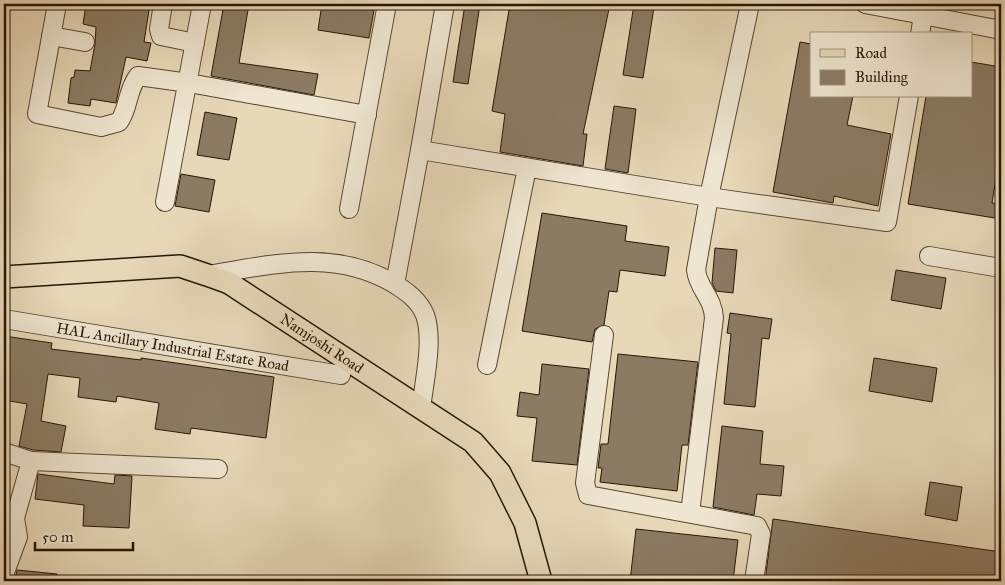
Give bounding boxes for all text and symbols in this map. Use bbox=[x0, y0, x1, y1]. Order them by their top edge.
legend bbox=[810, 32, 972, 98]
text: Road bbox=[855, 44, 887, 62]
text: Building bbox=[855, 68, 909, 86]
street label: Namjoshi Road bbox=[277, 310, 367, 377]
street label: HAL Ancillary Industrial Estate Road bbox=[55, 319, 291, 375]
scale bar bbox=[35, 520, 132, 552]
text: 50 m bbox=[42, 528, 74, 546]

